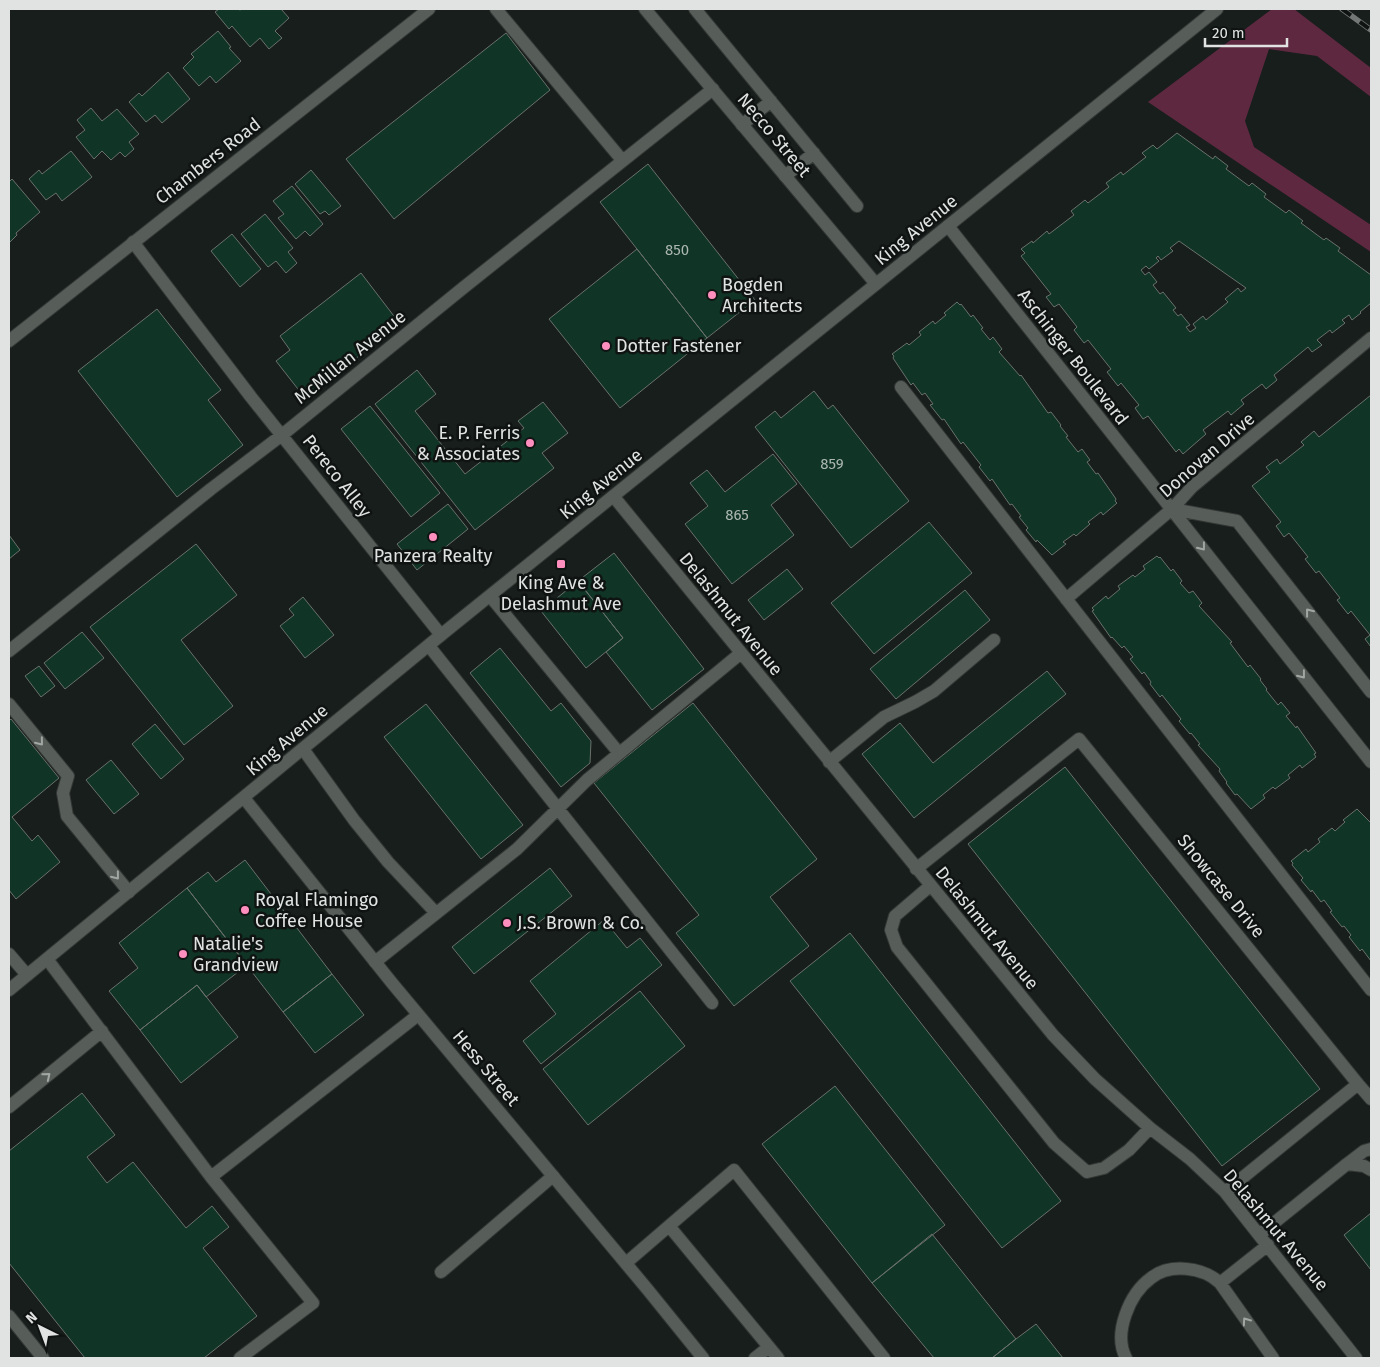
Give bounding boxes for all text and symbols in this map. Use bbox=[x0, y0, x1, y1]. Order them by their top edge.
scale bar bbox=[1205, 15, 1288, 47]
text: 20 m bbox=[1212, 24, 1245, 42]
street label: Necco Street bbox=[733, 89, 816, 182]
street label: Chambers Road bbox=[151, 113, 265, 209]
street label: King Avenue bbox=[870, 190, 962, 270]
house number: 850 bbox=[665, 241, 689, 259]
place label: Bogden Architects bbox=[722, 274, 803, 317]
street label: Aschinger Boulevard bbox=[1013, 285, 1133, 429]
marker: Bogden Architects bbox=[706, 289, 718, 301]
street label: McMillan Avenue bbox=[290, 305, 410, 409]
place label: Dotter Fastener bbox=[616, 335, 742, 357]
marker: Dotter Fastener bbox=[600, 340, 612, 352]
street label: Donovan Drive bbox=[1155, 408, 1259, 502]
place label: E. P. Ferris & Associates bbox=[417, 422, 520, 465]
street label: Pereco Alley bbox=[298, 430, 376, 522]
marker: E. P. Ferris & Associates bbox=[524, 437, 536, 449]
street label: King Avenue bbox=[555, 444, 647, 524]
house number: 859 bbox=[820, 455, 844, 473]
house number: 865 bbox=[725, 506, 749, 524]
marker: Panzera Realty bbox=[427, 531, 439, 543]
one-way arrow bbox=[1196, 542, 1205, 551]
place label: Panzera Realty bbox=[374, 545, 492, 567]
street label: Delashmut Avenue bbox=[675, 548, 787, 680]
marker: King Ave & Delashmut Ave bbox=[555, 558, 567, 570]
place label: King Ave & Delashmut Ave bbox=[500, 572, 622, 615]
one-way arrow bbox=[1306, 609, 1314, 618]
one-way arrow bbox=[1297, 669, 1305, 678]
street label: King Avenue bbox=[242, 699, 332, 781]
one-way arrow bbox=[34, 736, 42, 745]
street label: Showcase Drive bbox=[1172, 830, 1270, 942]
street label: Delashmut Avenue bbox=[931, 862, 1043, 994]
one-way arrow bbox=[111, 870, 119, 879]
place label: Royal Flamingo Coffee House bbox=[255, 889, 379, 932]
marker: Royal Flamingo Coffee House bbox=[239, 904, 251, 916]
place label: J.S. Brown & Co. bbox=[517, 912, 644, 934]
marker: J.S. Brown & Co. bbox=[501, 917, 513, 929]
place label: Natalie's Grandview bbox=[193, 933, 279, 976]
marker: Natalie's Grandview bbox=[177, 948, 189, 960]
street label: Hess Street bbox=[448, 1026, 524, 1111]
one-way arrow bbox=[41, 1073, 50, 1082]
street label: Delashmut Avenue bbox=[1219, 1165, 1333, 1295]
north arrow bbox=[15, 1302, 65, 1352]
text: N bbox=[22, 1308, 41, 1327]
one-way arrow bbox=[1243, 1317, 1252, 1326]

